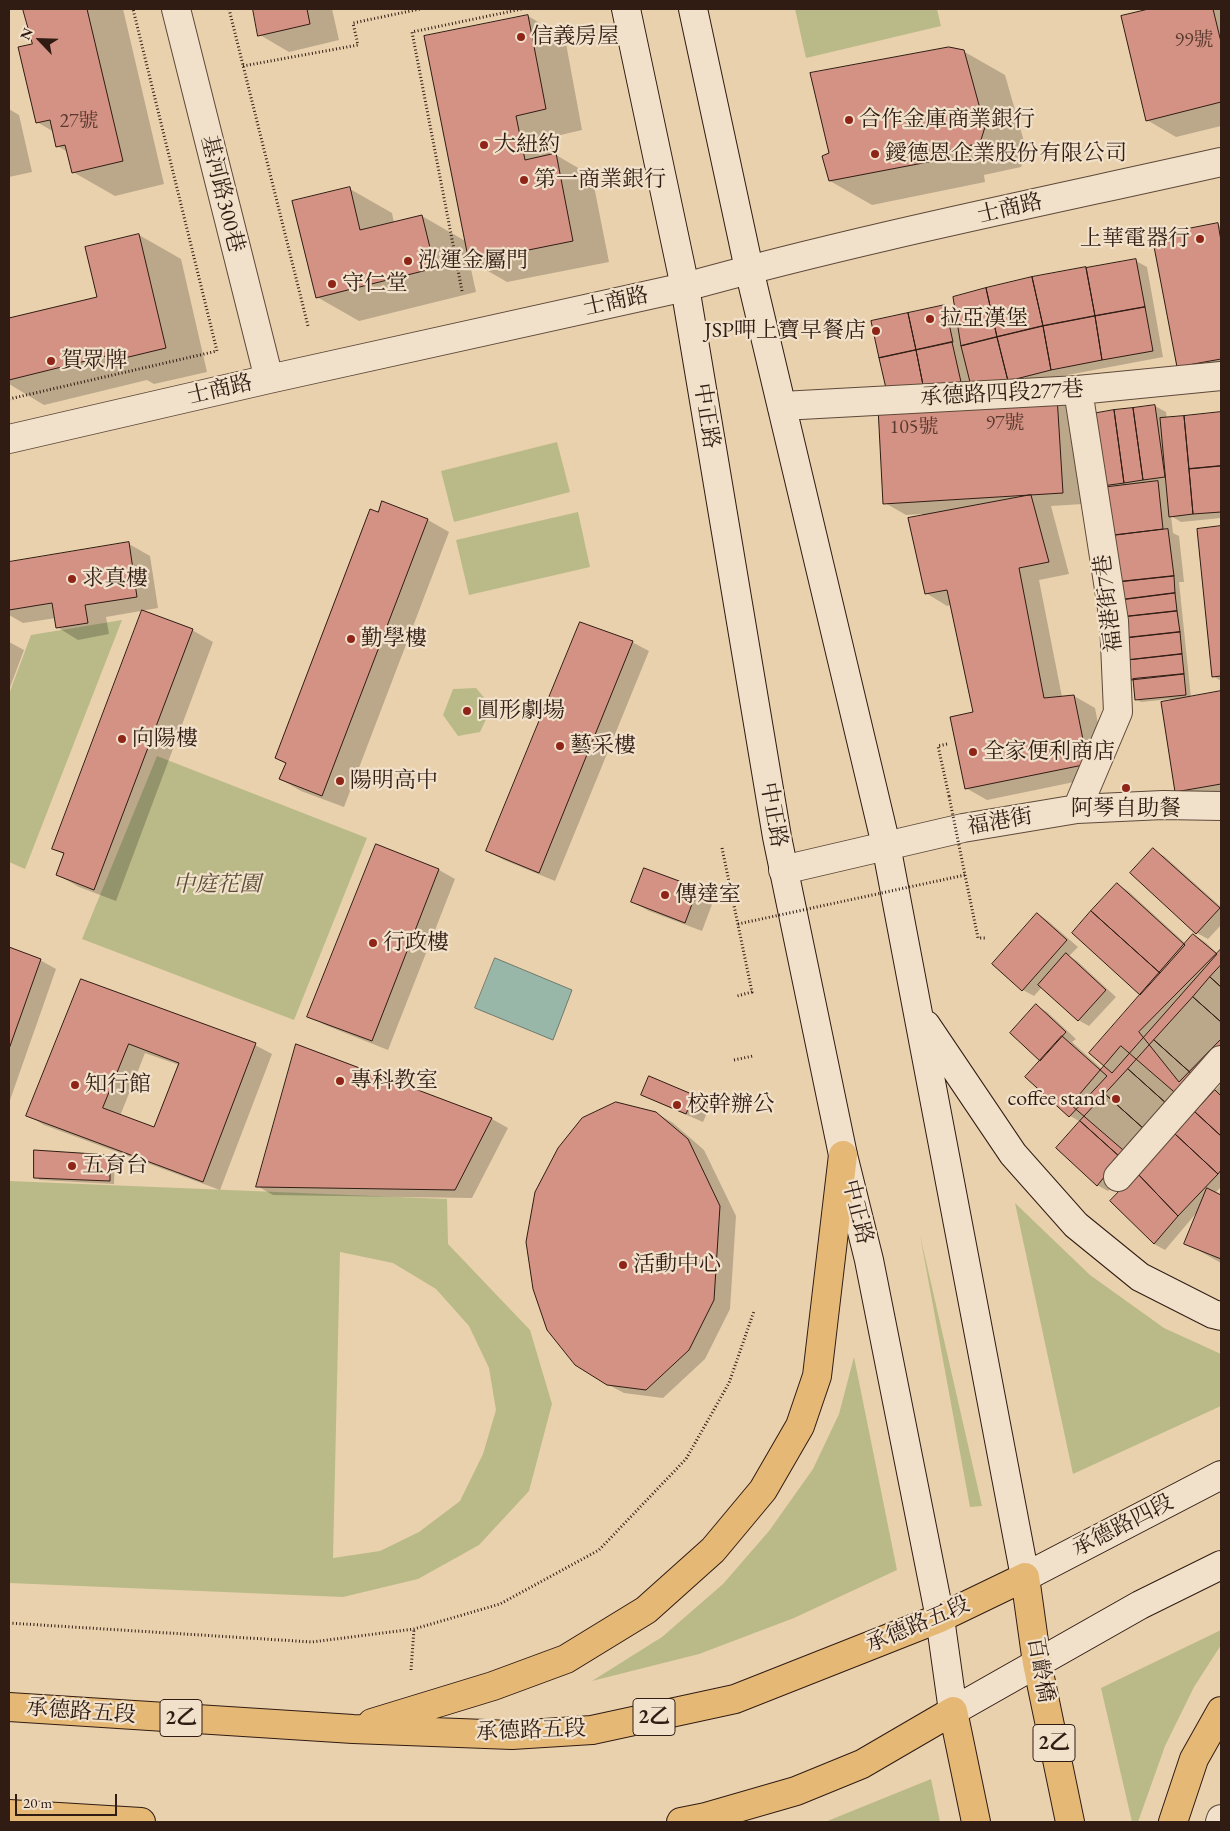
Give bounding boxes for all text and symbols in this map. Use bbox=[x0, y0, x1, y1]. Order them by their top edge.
north arrow bbox=[15, 15, 65, 65]
place label: 信義房屋 bbox=[531, 24, 619, 50]
text: N bbox=[16, 25, 37, 43]
house number: 99號 bbox=[1174, 29, 1214, 53]
marker: 信義房屋 bbox=[515, 31, 527, 43]
place label: 合作金庫商業銀行 bbox=[859, 107, 1035, 133]
house number: 27號 bbox=[59, 110, 99, 134]
marker: 合作金庫商業銀行 bbox=[843, 114, 855, 126]
place label: 大紐約 bbox=[494, 132, 560, 158]
street label: 基河路300巷 bbox=[195, 133, 249, 255]
marker: 大紐約 bbox=[478, 139, 490, 151]
place label: 鑀德恩企業股份有限公司 bbox=[885, 141, 1127, 167]
marker: 鑀德恩企業股份有限公司 bbox=[869, 148, 881, 160]
place label: 第一商業銀行 bbox=[534, 167, 666, 193]
marker: 第一商業銀行 bbox=[518, 174, 530, 186]
street label: 士商路 bbox=[975, 189, 1045, 229]
place label: 上華電器行 bbox=[1080, 226, 1190, 252]
marker: 上華電器行 bbox=[1194, 233, 1206, 245]
place label: 泓運金屬門 bbox=[418, 248, 528, 274]
marker: 泓運金屬門 bbox=[402, 255, 414, 267]
place label: 守仁堂 bbox=[342, 271, 408, 297]
marker: 守仁堂 bbox=[326, 278, 338, 290]
street label: 士商路 bbox=[581, 282, 651, 322]
place label: 拉亞漢堡 bbox=[940, 306, 1028, 332]
marker: 拉亞漢堡 bbox=[924, 313, 936, 325]
place label: JSP呷上寶早餐店 bbox=[704, 318, 866, 344]
marker: JSP呷上寶早餐店 bbox=[870, 325, 882, 337]
place label: 賀眾牌 bbox=[61, 348, 127, 374]
marker: 賀眾牌 bbox=[45, 355, 57, 367]
street label: 士商路 bbox=[185, 370, 255, 410]
street label: 承德路四段277巷 bbox=[920, 377, 1084, 411]
street label: 中正路 bbox=[688, 381, 724, 451]
house number: 97號 bbox=[985, 412, 1025, 436]
house number: 105號 bbox=[890, 416, 938, 440]
street label: 福港街7巷 bbox=[1090, 552, 1128, 654]
place label: 求真樓 bbox=[82, 566, 148, 592]
marker: 求真樓 bbox=[66, 573, 78, 585]
place label: 勤學樓 bbox=[361, 626, 427, 652]
marker: 勤學樓 bbox=[345, 633, 357, 645]
place label: 圓形劇場 bbox=[477, 698, 565, 724]
marker: 圓形劇場 bbox=[461, 705, 473, 717]
place label: 向陽樓 bbox=[132, 726, 198, 752]
marker: 向陽樓 bbox=[116, 733, 128, 745]
place label: 藝采樓 bbox=[570, 733, 636, 759]
place label: 全家便利商店 bbox=[983, 739, 1115, 765]
marker: 藝采樓 bbox=[554, 740, 566, 752]
marker: 全家便利商店 bbox=[967, 746, 979, 758]
place label: 陽明高中 bbox=[350, 768, 438, 794]
marker: 陽明高中 bbox=[334, 775, 346, 787]
street label: 中正路 bbox=[754, 780, 792, 850]
marker: 阿琴自助餐 bbox=[1120, 782, 1132, 794]
place label: 阿琴自助餐 bbox=[1071, 796, 1181, 822]
street label: 福港街 bbox=[965, 803, 1035, 841]
park label: 中庭花園 bbox=[173, 872, 261, 898]
place label: 傳達室 bbox=[675, 882, 741, 908]
marker: 傳達室 bbox=[659, 889, 671, 901]
place label: 行政樓 bbox=[383, 930, 449, 956]
marker: 行政樓 bbox=[367, 937, 379, 949]
place label: 專科教室 bbox=[350, 1068, 438, 1094]
place label: 知行館 bbox=[85, 1072, 151, 1098]
marker: 專科教室 bbox=[334, 1075, 346, 1087]
marker: 知行館 bbox=[69, 1079, 81, 1091]
place label: coffee stand bbox=[1008, 1086, 1106, 1112]
place label: 校幹辦公 bbox=[687, 1092, 775, 1118]
marker: coffee stand bbox=[1110, 1093, 1122, 1105]
marker: 校幹辦公 bbox=[671, 1099, 683, 1111]
place label: 五育台 bbox=[82, 1153, 148, 1179]
marker: 五育台 bbox=[66, 1160, 78, 1172]
street label: 中正路 bbox=[836, 1177, 878, 1247]
place label: 活動中心 bbox=[633, 1252, 721, 1278]
marker: 活動中心 bbox=[617, 1259, 629, 1271]
street label: 承德路四段 bbox=[1068, 1489, 1178, 1563]
street label: 承德路五段 bbox=[862, 1591, 974, 1659]
street label: 百齡橋 bbox=[1021, 1635, 1059, 1705]
street label: 承德路五段 bbox=[25, 1695, 137, 1729]
road number: 2乙 bbox=[633, 1698, 675, 1735]
road number: 2乙 bbox=[160, 1700, 202, 1736]
street label: 承德路五段 bbox=[476, 1716, 586, 1746]
road number: 2乙 bbox=[1033, 1725, 1075, 1762]
scale bar bbox=[18, 1784, 120, 1816]
text: 20 m bbox=[23, 1793, 52, 1812]

